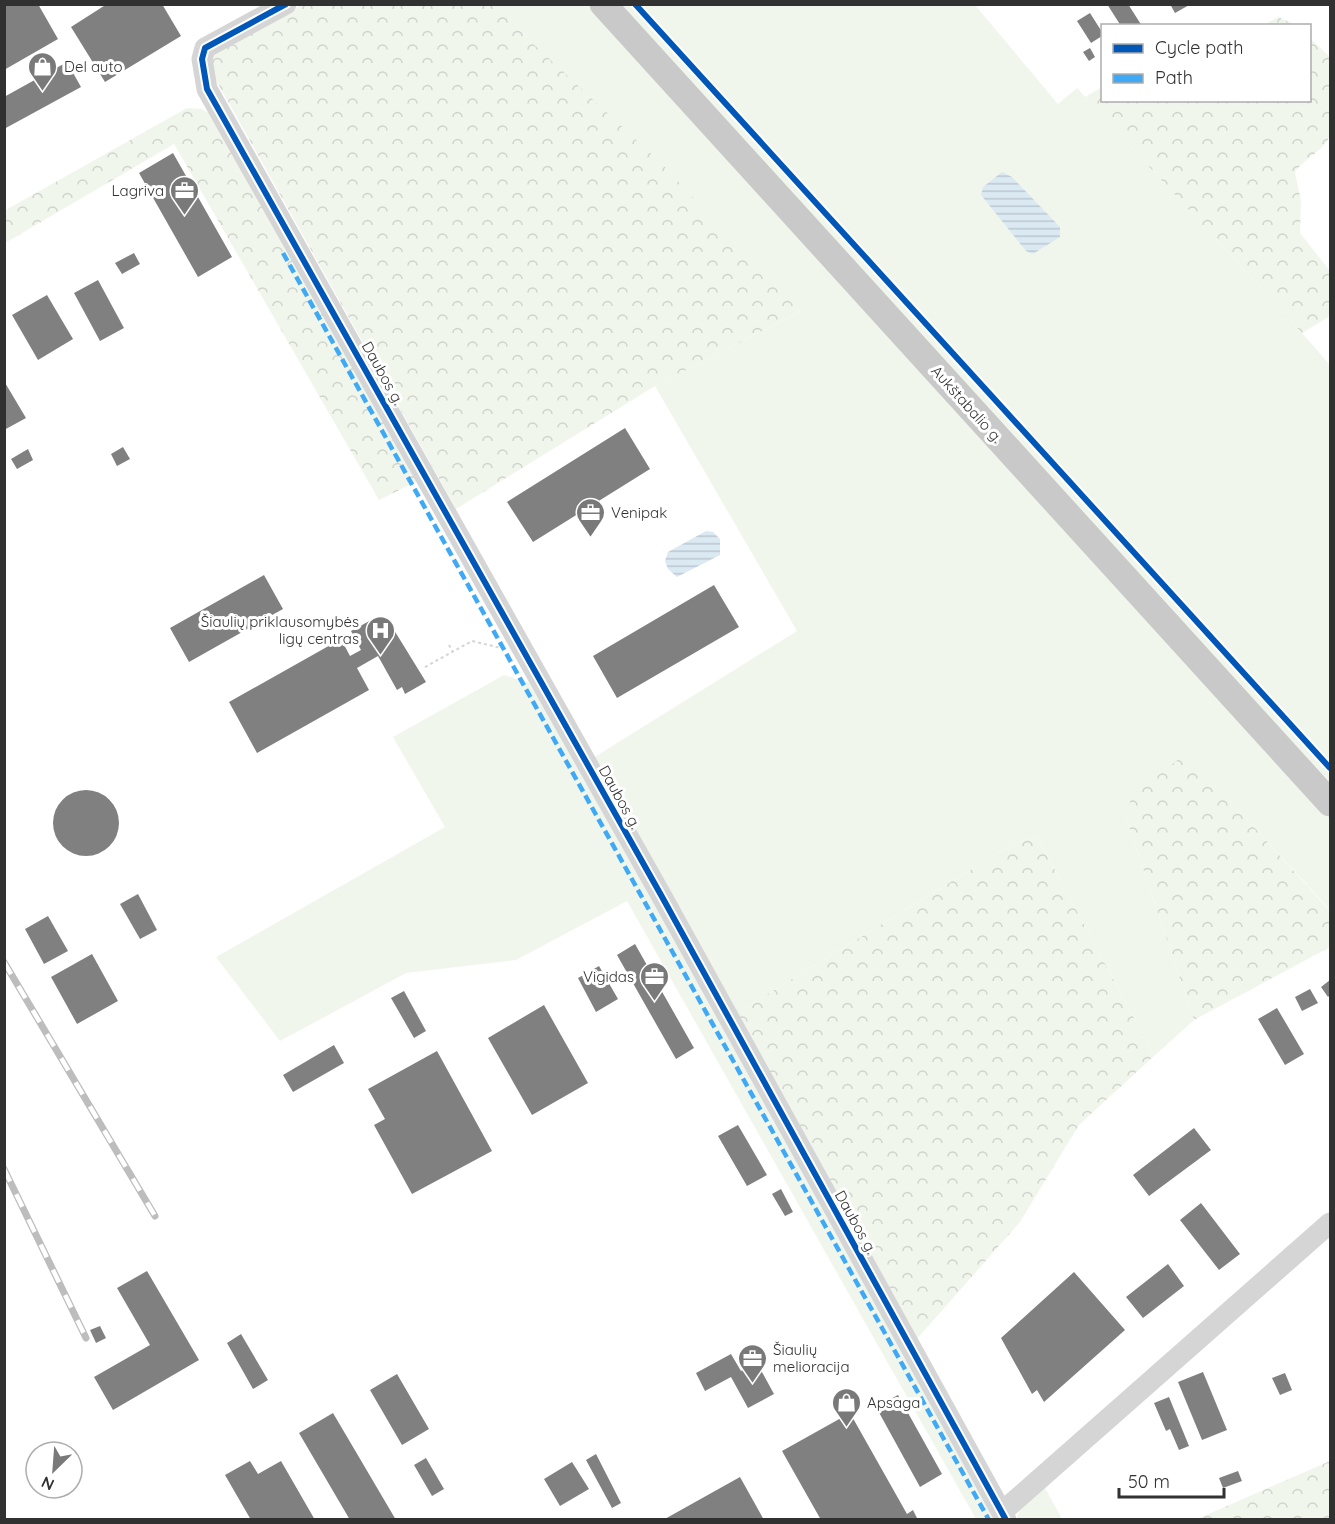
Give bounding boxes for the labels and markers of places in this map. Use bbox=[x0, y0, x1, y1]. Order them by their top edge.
shop icon: Del auto bbox=[27, 50, 59, 92]
place label: Del auto bbox=[64, 57, 122, 76]
office icon: Lagriva bbox=[169, 174, 201, 216]
place label: Lagriva bbox=[112, 181, 164, 200]
office icon: Venipak bbox=[574, 496, 606, 538]
place label: Venipak bbox=[611, 503, 667, 522]
place label: Šiaulių priklausomybės ligų centras bbox=[201, 612, 359, 648]
hospital icon: Šiaulių priklausomybės ligų centras bbox=[364, 614, 396, 656]
office icon: Vigidas bbox=[639, 960, 671, 1002]
place label: Vigidas bbox=[583, 967, 634, 986]
place label: Šiaulių melioracija bbox=[773, 1340, 850, 1376]
office icon: Šiaulių melioracija bbox=[736, 1342, 768, 1384]
shop icon: Apsaga bbox=[830, 1386, 862, 1428]
place label: Apsaga bbox=[867, 1393, 920, 1412]

